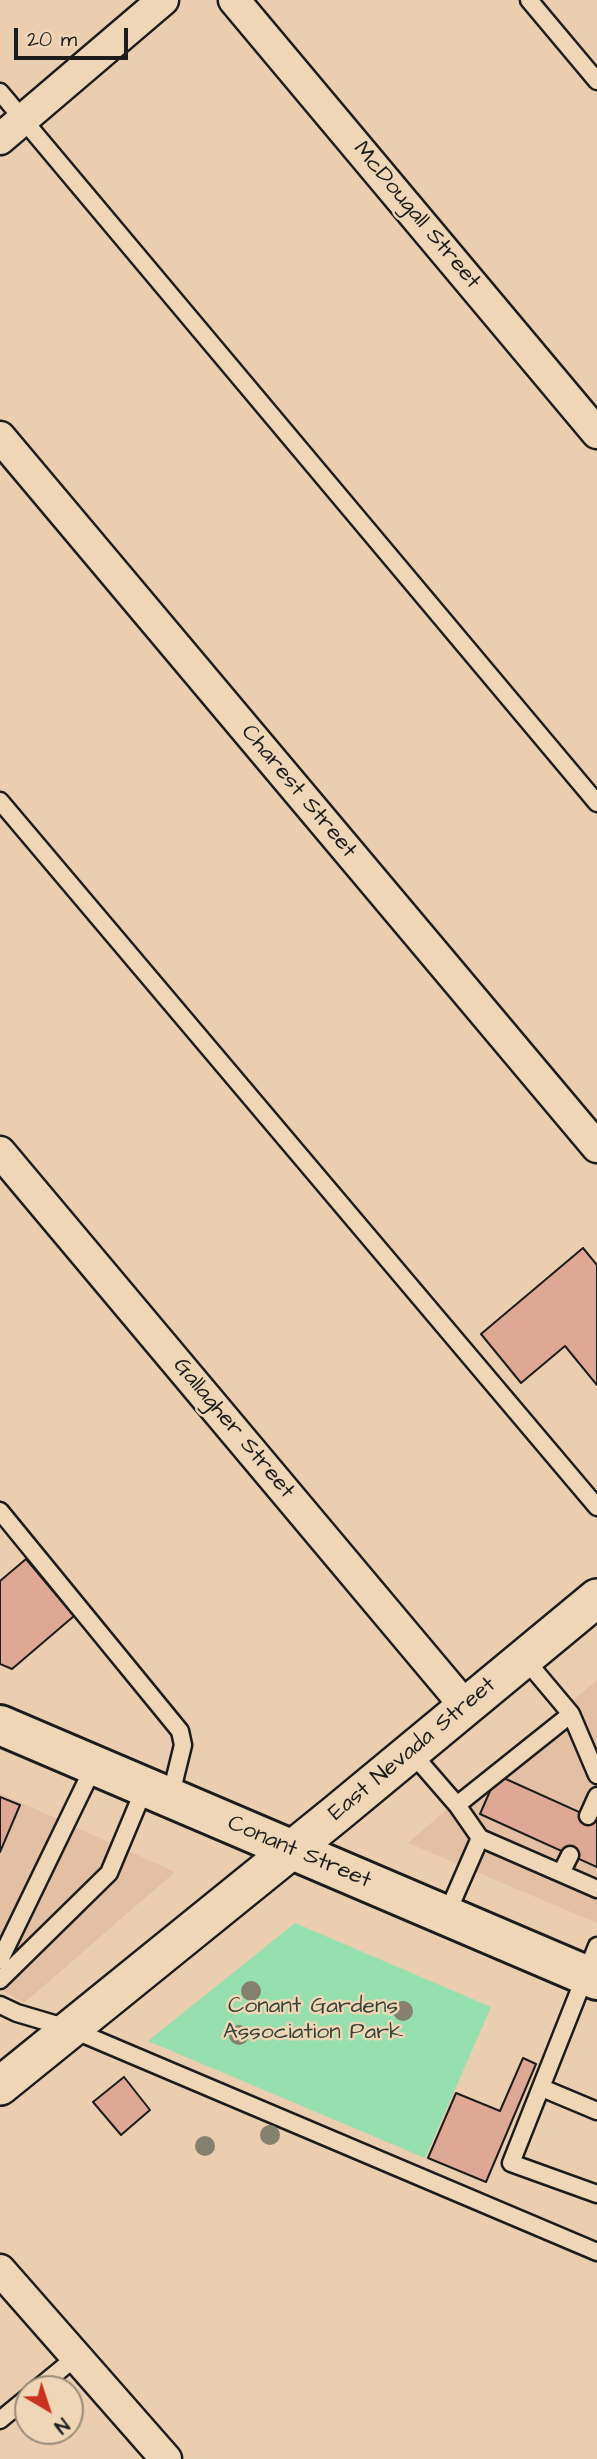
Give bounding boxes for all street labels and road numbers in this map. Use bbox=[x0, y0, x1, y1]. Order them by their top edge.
street label: McDougall Street bbox=[346, 137, 486, 295]
street label: Charest Street bbox=[234, 720, 362, 864]
street label: Gallagher Street bbox=[166, 1353, 300, 1505]
street label: East Nevada Street bbox=[324, 1672, 502, 1828]
street label: Conant Street bbox=[223, 1810, 375, 1896]

